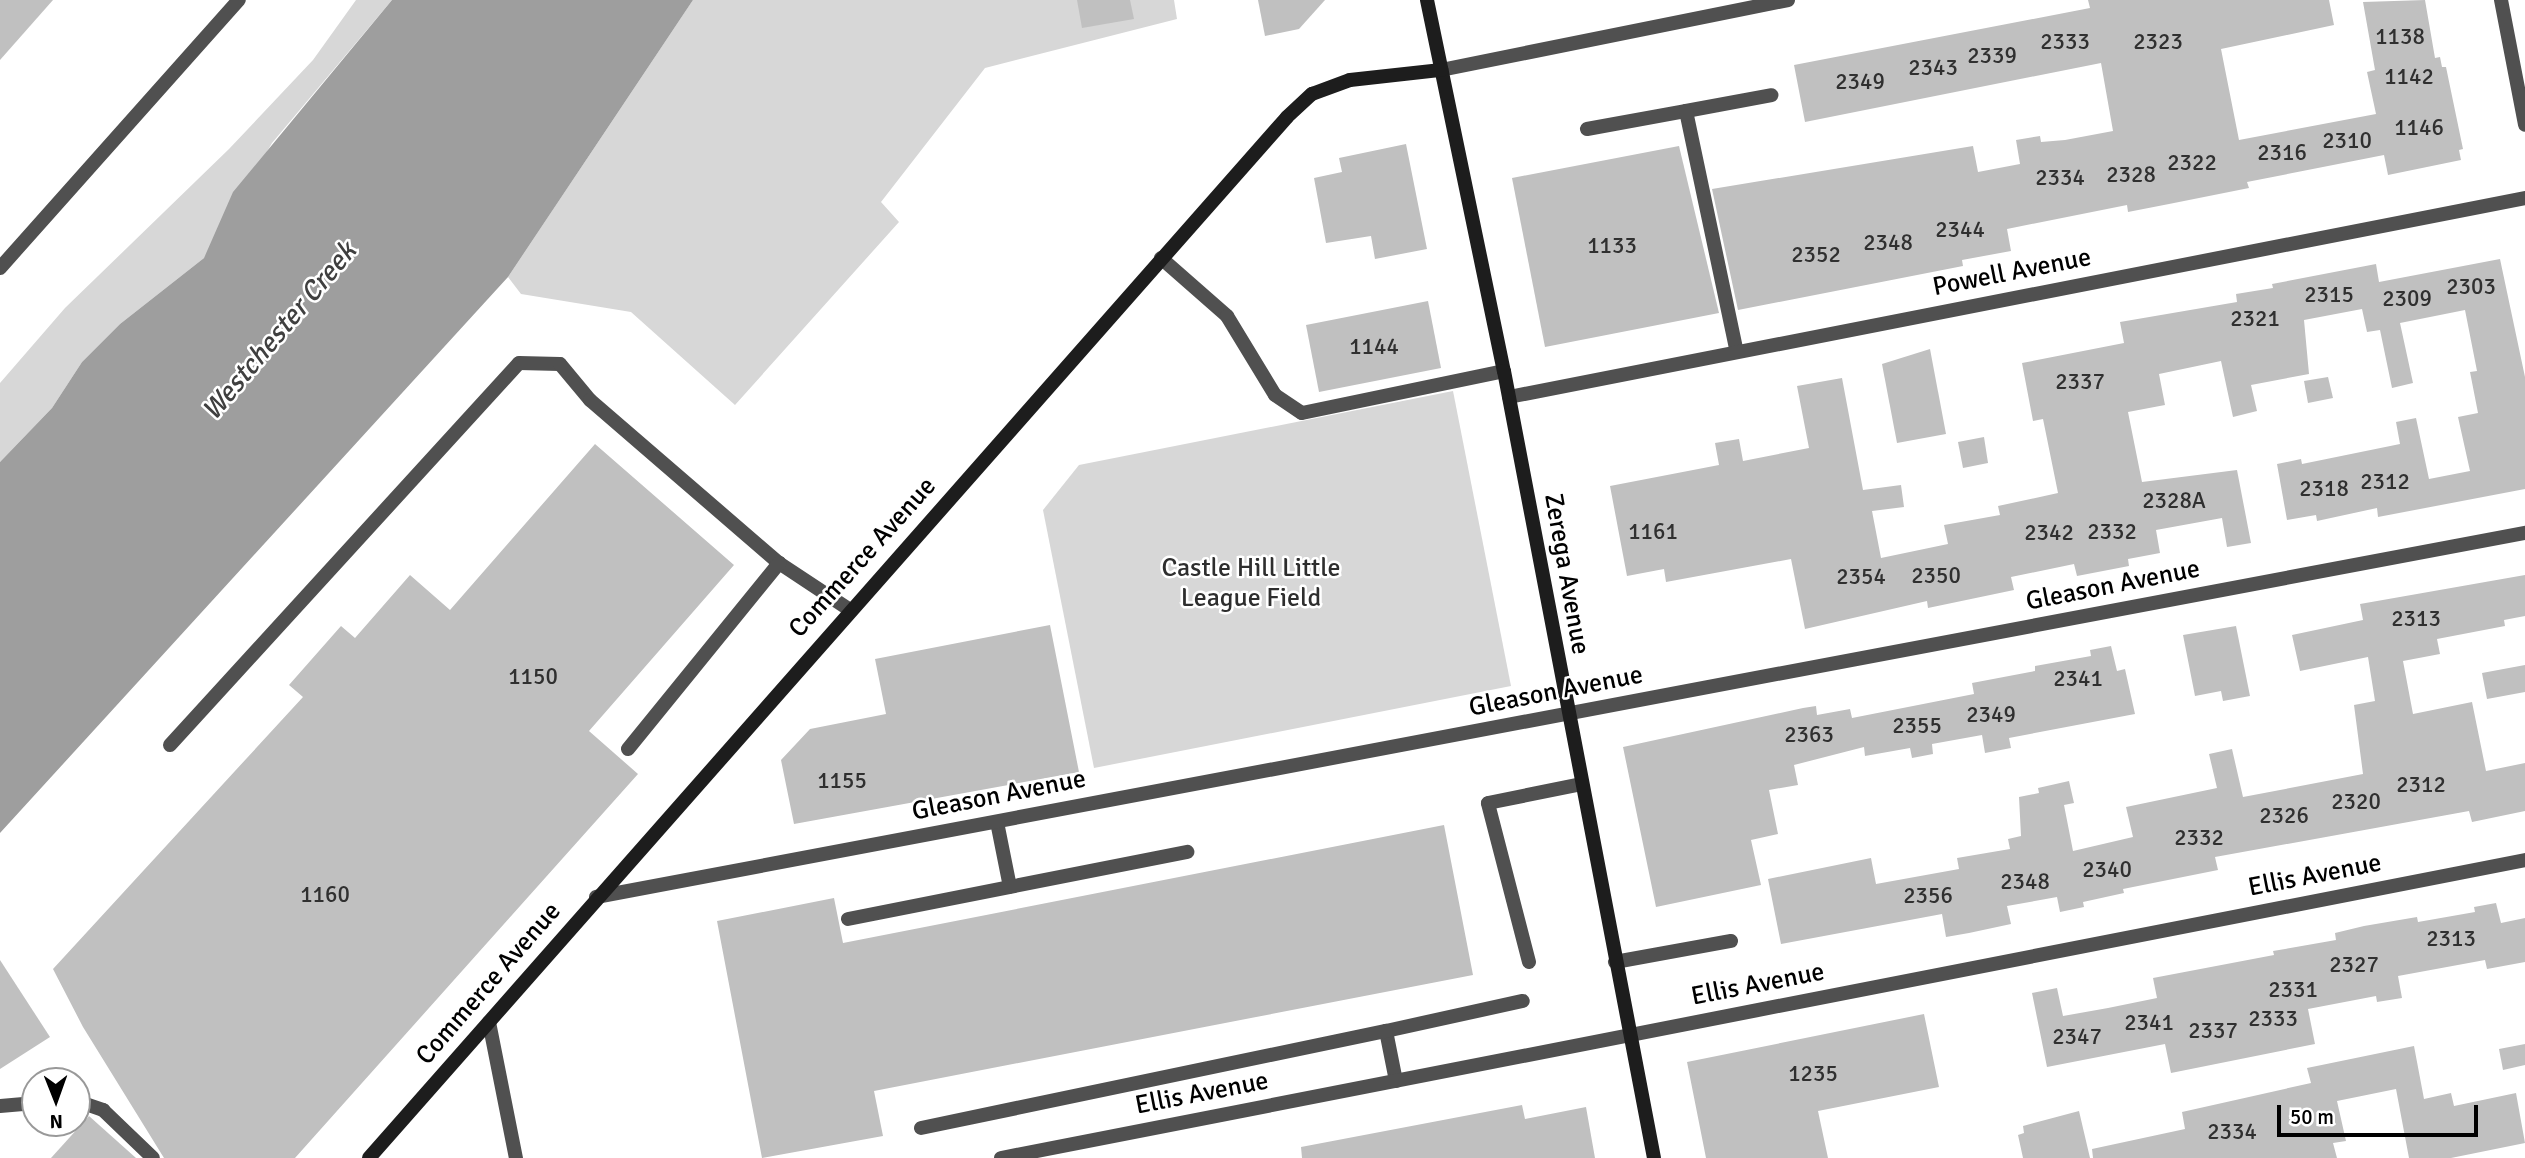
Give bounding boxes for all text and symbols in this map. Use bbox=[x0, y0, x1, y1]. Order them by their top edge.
house number: 1138 bbox=[2375, 23, 2425, 51]
house number: 2333 bbox=[2040, 28, 2090, 56]
house number: 2323 bbox=[2133, 28, 2183, 56]
house number: 2339 bbox=[1967, 42, 2017, 70]
house number: 2343 bbox=[1908, 54, 1958, 82]
house number: 1142 bbox=[2384, 63, 2434, 91]
house number: 2349 bbox=[1835, 68, 1885, 96]
house number: 1146 bbox=[2394, 114, 2444, 142]
house number: 2310 bbox=[2322, 127, 2372, 155]
house number: 2316 bbox=[2257, 139, 2307, 167]
house number: 2322 bbox=[2167, 149, 2217, 177]
house number: 2328 bbox=[2106, 161, 2156, 189]
house number: 2334 bbox=[2035, 164, 2085, 192]
house number: 2344 bbox=[1935, 216, 1985, 244]
house number: 2348 bbox=[1863, 229, 1913, 257]
house number: 1133 bbox=[1587, 232, 1637, 260]
water label: Westchester Creek bbox=[195, 235, 363, 427]
house number: 2352 bbox=[1791, 241, 1841, 269]
street label: Powell Avenue bbox=[1930, 242, 2094, 304]
house number: 2303 bbox=[2446, 273, 2496, 301]
house number: 2315 bbox=[2304, 281, 2354, 309]
house number: 2309 bbox=[2382, 285, 2432, 313]
house number: 2321 bbox=[2230, 305, 2280, 333]
house number: 1144 bbox=[1349, 333, 1399, 361]
house number: 2337 bbox=[2055, 368, 2105, 396]
house number: 2312 bbox=[2360, 468, 2410, 496]
street label: Commerce Avenue bbox=[783, 471, 943, 645]
house number: 2318 bbox=[2299, 475, 2349, 503]
house number: 2328A bbox=[2142, 487, 2206, 515]
street label: Zerega Avenue bbox=[1536, 491, 1596, 657]
house number: 1161 bbox=[1628, 518, 1678, 546]
house number: 2332 bbox=[2087, 518, 2137, 546]
house number: 2342 bbox=[2024, 519, 2074, 547]
park label: Castle Hill Little League Field bbox=[1161, 553, 1341, 614]
street label: Gleason Avenue bbox=[2023, 554, 2203, 618]
house number: 2350 bbox=[1911, 562, 1961, 590]
house number: 2354 bbox=[1836, 563, 1886, 591]
house number: 2313 bbox=[2391, 605, 2441, 633]
street label: Gleason Avenue bbox=[1466, 660, 1646, 724]
house number: 1150 bbox=[508, 663, 558, 691]
house number: 2341 bbox=[2053, 665, 2103, 693]
house number: 2349 bbox=[1966, 701, 2016, 729]
house number: 2355 bbox=[1892, 712, 1942, 740]
house number: 2363 bbox=[1784, 721, 1834, 749]
street label: Gleason Avenue bbox=[909, 764, 1089, 828]
house number: 1155 bbox=[817, 767, 867, 795]
house number: 2312 bbox=[2396, 771, 2446, 799]
house number: 2320 bbox=[2331, 788, 2381, 816]
house number: 2326 bbox=[2259, 802, 2309, 830]
house number: 2332 bbox=[2174, 824, 2224, 852]
street label: Ellis Avenue bbox=[2246, 848, 2384, 904]
house number: 2340 bbox=[2082, 856, 2132, 884]
house number: 2348 bbox=[2000, 868, 2050, 896]
house number: 1160 bbox=[300, 881, 350, 909]
house number: 2356 bbox=[1903, 882, 1953, 910]
street label: Commerce Avenue bbox=[410, 897, 568, 1071]
house number: 2313 bbox=[2426, 925, 2476, 953]
house number: 2327 bbox=[2329, 951, 2379, 979]
street label: Ellis Avenue bbox=[1689, 957, 1827, 1013]
house number: 2331 bbox=[2268, 976, 2318, 1004]
house number: 2333 bbox=[2248, 1005, 2298, 1033]
house number: 2341 bbox=[2124, 1009, 2174, 1037]
house number: 2337 bbox=[2188, 1017, 2238, 1045]
house number: 2347 bbox=[2052, 1023, 2102, 1051]
house number: 1235 bbox=[1788, 1060, 1838, 1088]
street label: Ellis Avenue bbox=[1133, 1066, 1271, 1122]
north arrow bbox=[21, 1067, 91, 1137]
scale bar bbox=[2280, 1092, 2481, 1136]
text: 50 m bbox=[2290, 1104, 2334, 1130]
text: N bbox=[50, 1109, 63, 1133]
house number: 2334 bbox=[2207, 1118, 2257, 1146]

